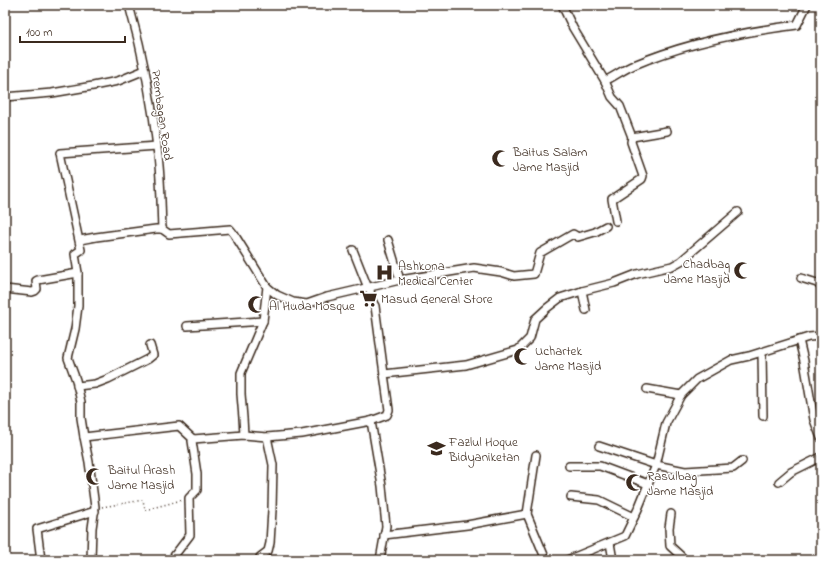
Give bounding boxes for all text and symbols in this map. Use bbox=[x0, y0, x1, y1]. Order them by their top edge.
scale bar bbox=[20, 18, 125, 44]
text: 100 m bbox=[26, 24, 53, 42]
street label: Prembagan Road bbox=[145, 69, 177, 163]
place label: Baitus Salam Jame Masjid bbox=[512, 143, 587, 177]
mosque icon: Baitus Salam Jame Masjid bbox=[490, 148, 510, 168]
place label: Chadbag Jame Masjid bbox=[664, 255, 731, 289]
place label: Ashkona Medical Center bbox=[398, 257, 474, 291]
mosque icon: Chadbag Jame Masjid bbox=[733, 260, 753, 280]
hospital icon: Ashkona Medical Center bbox=[375, 262, 395, 282]
supermarket icon: Masud General Store bbox=[358, 288, 378, 308]
place label: Masud General Store bbox=[381, 290, 493, 309]
mosque icon: Al Huda Mosque bbox=[246, 295, 266, 315]
place label: Al Huda Mosque bbox=[269, 297, 355, 316]
place label: Uchartek Jame Masjid bbox=[535, 342, 602, 376]
mosque icon: Uchartek Jame Masjid bbox=[512, 347, 532, 367]
place label: Fazlul Hoque Bidyaniketan bbox=[448, 433, 520, 468]
school or university icon: Fazlul Hoque Bidyaniketan bbox=[426, 438, 446, 458]
place label: Baitul Arash Jame Masjid bbox=[107, 461, 175, 495]
mosque icon: Baitul Arash Jame Masjid bbox=[85, 466, 105, 486]
place label: Rasulbag Jame Masjid bbox=[647, 467, 714, 501]
mosque icon: Rasulbag Jame Masjid bbox=[624, 472, 644, 492]

